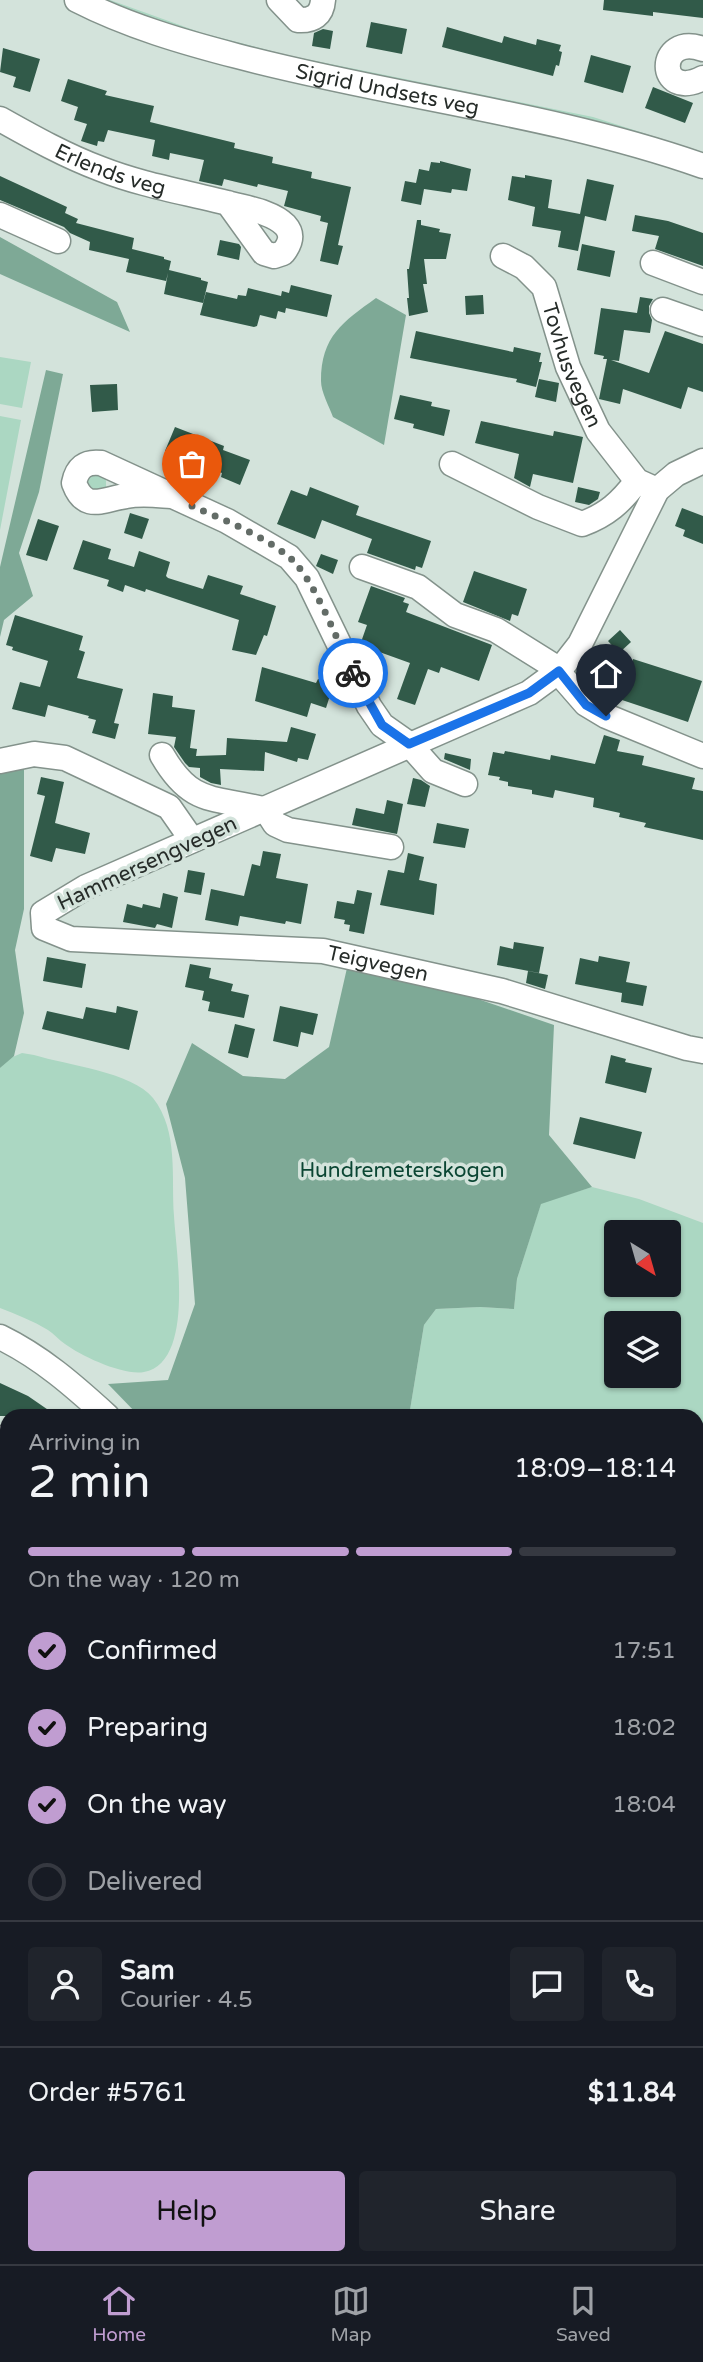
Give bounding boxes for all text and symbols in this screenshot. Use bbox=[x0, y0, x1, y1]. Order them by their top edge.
street label: Sigrid Undsets veg bbox=[293, 59, 481, 121]
street label: Erlends veg bbox=[51, 139, 168, 201]
street label: Tovhusvegen bbox=[536, 300, 607, 432]
pin bbox=[162, 434, 222, 506]
icon: bag bbox=[173, 445, 211, 483]
courier bbox=[318, 638, 388, 708]
pin bbox=[576, 644, 636, 716]
icon: bike bbox=[334, 654, 372, 692]
icon: home bbox=[587, 655, 625, 693]
street label: Hammersengvegen bbox=[54, 811, 241, 916]
street label: Teigvegen bbox=[325, 940, 431, 987]
park label: Hundremeterskogen bbox=[299, 1158, 505, 1183]
north arrow bbox=[604, 1220, 681, 1297]
map controls bbox=[604, 1220, 681, 1388]
button: layers bbox=[604, 1311, 681, 1388]
text: Arriving in bbox=[28, 1429, 141, 1457]
text: 18:09–18:14 bbox=[514, 1453, 676, 1484]
text: 2 min bbox=[28, 1455, 151, 1510]
text: On the way · 120 m bbox=[28, 1566, 240, 1594]
icon: check bbox=[28, 1632, 66, 1670]
text: Confirmed bbox=[87, 1635, 217, 1666]
text: 17:51 bbox=[612, 1637, 676, 1665]
icon: check bbox=[28, 1709, 66, 1747]
text: Preparing bbox=[87, 1712, 208, 1743]
text: 18:02 bbox=[612, 1714, 676, 1742]
icon: check bbox=[28, 1786, 66, 1824]
text: On the way bbox=[87, 1789, 227, 1820]
text: 18:04 bbox=[612, 1791, 676, 1819]
text: Delivered bbox=[87, 1866, 203, 1897]
button: person bbox=[28, 1947, 102, 2021]
button: chat bbox=[510, 1947, 584, 2021]
button: phone bbox=[602, 1947, 676, 2021]
text: Sam bbox=[120, 1955, 175, 1986]
text: Courier · 4.5 bbox=[120, 1986, 253, 2014]
text: Order #5761 bbox=[28, 2077, 188, 2108]
text: $11.84 bbox=[588, 2077, 676, 2108]
button: Help bbox=[28, 2171, 345, 2251]
button: Share bbox=[359, 2171, 676, 2251]
tab: Home bbox=[92, 2282, 146, 2346]
tab: Map bbox=[330, 2282, 371, 2346]
tab: Saved bbox=[556, 2282, 611, 2346]

